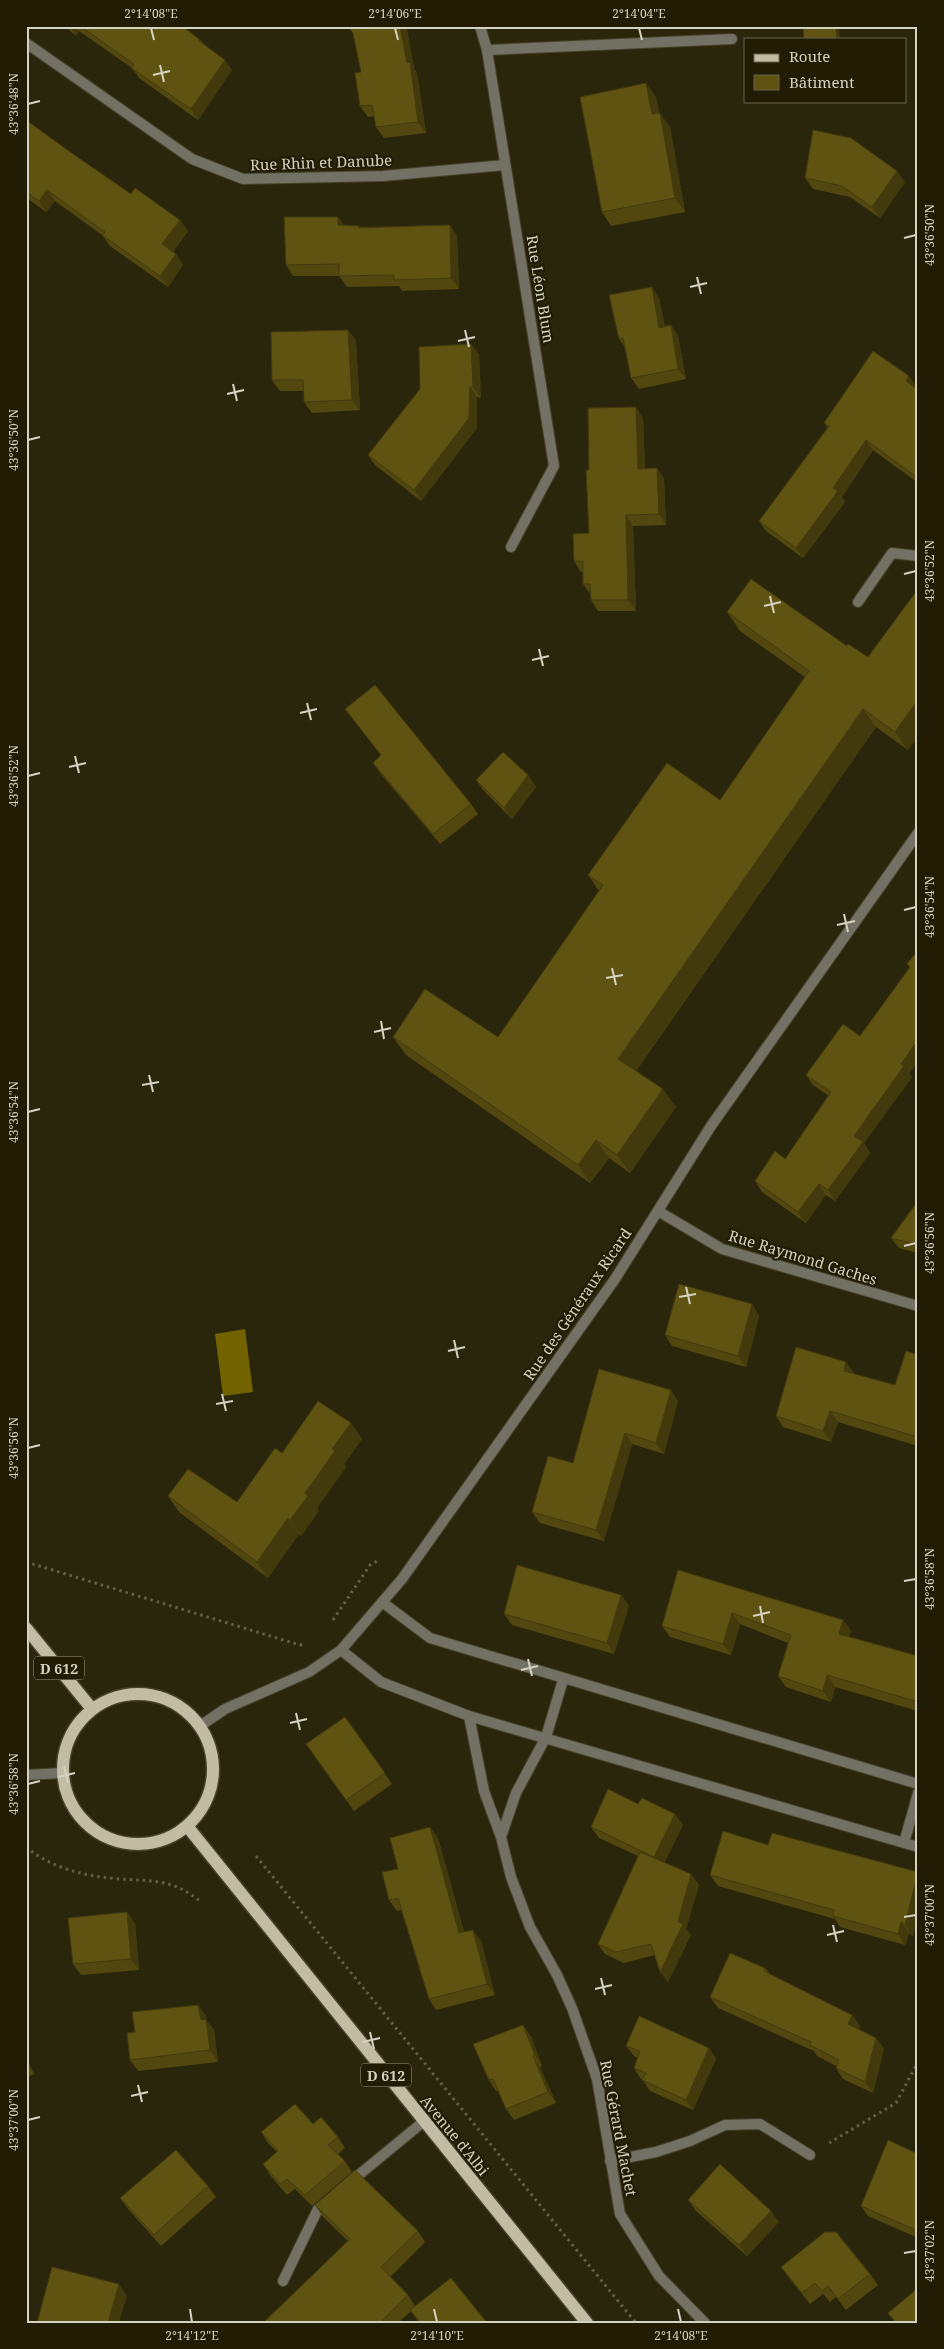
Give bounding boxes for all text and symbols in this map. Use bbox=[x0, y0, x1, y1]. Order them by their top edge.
text: 2°14'08"E bbox=[124, 5, 178, 22]
text: 2°14'06"E bbox=[368, 5, 422, 22]
text: 2°14'04"E bbox=[612, 5, 666, 22]
legend bbox=[744, 38, 906, 102]
text: Route bbox=[789, 46, 830, 66]
text: Bâtiment bbox=[789, 72, 855, 92]
text: 43°36'48"N bbox=[5, 73, 22, 135]
street label: Rue Rhin et Danube bbox=[250, 150, 392, 174]
text: 43°36'50"N bbox=[921, 204, 938, 266]
street label: Rue Léon Blum bbox=[523, 234, 559, 344]
text: 43°36'50"N bbox=[5, 409, 22, 471]
text: 43°36'52"N bbox=[921, 540, 938, 602]
text: 43°36'52"N bbox=[5, 745, 22, 807]
text: 43°36'54"N bbox=[921, 876, 938, 938]
text: 43°36'54"N bbox=[5, 1081, 22, 1143]
text: 43°36'56"N bbox=[921, 1212, 938, 1274]
street label: Rue des Généraux Ricard bbox=[518, 1224, 636, 1384]
street label: Rue Raymond Gaches bbox=[726, 1225, 880, 1289]
text: 43°36'56"N bbox=[5, 1417, 22, 1479]
text: 43°36'58"N bbox=[921, 1548, 938, 1610]
road number: D 612 bbox=[34, 1656, 84, 1680]
text: 43°36'58"N bbox=[5, 1753, 22, 1815]
text: 43°37'00"N bbox=[921, 1884, 938, 1946]
street label: Rue Gérard Machet bbox=[596, 2058, 642, 2198]
road number: D 612 bbox=[361, 2064, 411, 2086]
text: 43°37'00"N bbox=[5, 2089, 22, 2151]
street label: Avenue d'Albi bbox=[416, 2091, 494, 2180]
text: 43°37'02"N bbox=[921, 2220, 938, 2282]
text: 2°14'12"E bbox=[165, 2327, 219, 2344]
text: 2°14'10"E bbox=[410, 2327, 464, 2344]
text: 2°14'08"E bbox=[654, 2327, 708, 2344]

